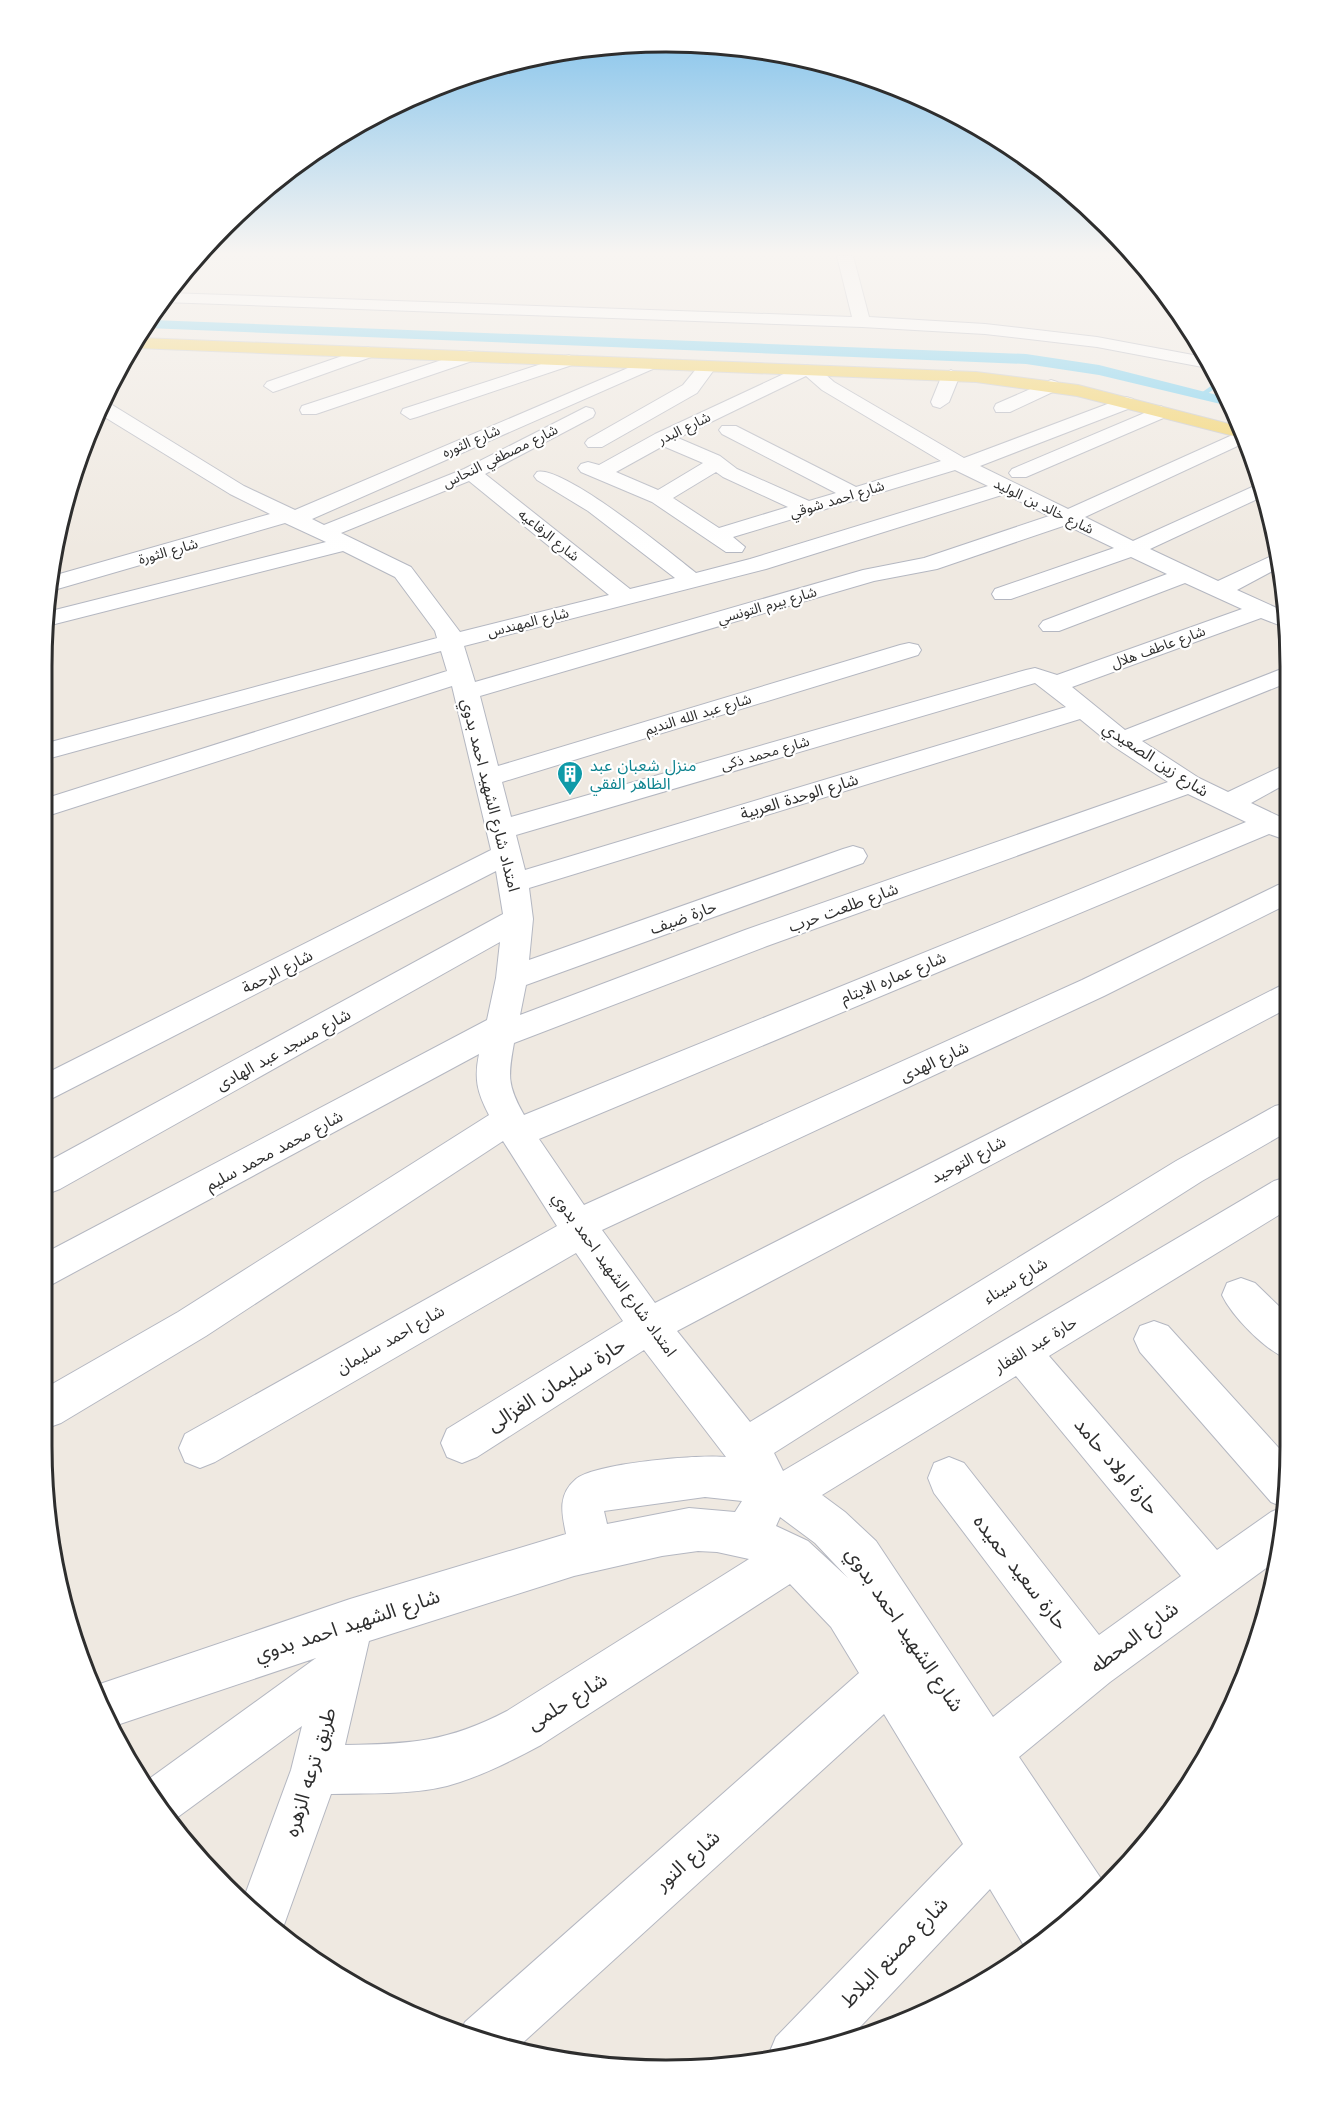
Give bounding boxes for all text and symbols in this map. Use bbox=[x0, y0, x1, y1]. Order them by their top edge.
street label: شارع البدر bbox=[654, 408, 714, 451]
street label: شارع مصطفي النحاس bbox=[440, 421, 562, 494]
street label: شارع الثوره bbox=[440, 422, 503, 463]
street label: شارع خالد بن الوليد bbox=[990, 475, 1096, 540]
street label: شارع احمد شوقي bbox=[788, 477, 887, 524]
street label: شارع الرفاعيه bbox=[513, 506, 583, 567]
street label: شارع الثورة bbox=[136, 535, 200, 570]
street label: شارع بيرم التونسي bbox=[716, 583, 819, 630]
street label: شارع المهندس bbox=[486, 604, 571, 643]
street label: شارع عاطف هلال bbox=[1109, 623, 1208, 674]
street label: شارع عبد الله النديم bbox=[643, 690, 754, 741]
street label: امتداد شارع الشهيد احمد بدوي bbox=[454, 697, 524, 894]
street label: شارع زين الصعيدي bbox=[1098, 718, 1212, 803]
street label: شارع محمد ذكى bbox=[719, 733, 812, 776]
place label: منزل شعبان عبد الظاهر الفقي bbox=[590, 756, 696, 796]
building icon: منزل شعبان عبد الظاهر الفقي bbox=[555, 759, 585, 797]
street label: شارع الوحدة العربية bbox=[738, 770, 861, 826]
street label: شارع طلعت حرب bbox=[786, 879, 902, 939]
street label: حارة ضيف bbox=[647, 897, 719, 938]
street label: شارع الرحمة bbox=[239, 946, 317, 1000]
street label: شارع عماره الايتام bbox=[838, 948, 950, 1010]
street label: شارع مسجد عبد الهادى bbox=[213, 1005, 355, 1097]
street label: شارع الهدى bbox=[897, 1037, 973, 1088]
street label: شارع محمد محمد سليم bbox=[202, 1106, 347, 1197]
street label: شارع التوحيد bbox=[928, 1132, 1010, 1190]
street label: امتداد شارع الشهيد احمد بدوي bbox=[546, 1188, 681, 1362]
street label: شارع سيناء bbox=[980, 1253, 1052, 1310]
street label: شارع احمد سليمان bbox=[333, 1301, 449, 1381]
street label: حارة عبد الغفار bbox=[989, 1312, 1080, 1377]
street label: حارة سليمان الغزالى bbox=[482, 1332, 630, 1436]
street label: حارة اولاد حامد bbox=[1069, 1413, 1165, 1519]
street label: حارة سعيد حميده bbox=[969, 1510, 1073, 1634]
street label: شارع الشهيد احمد بدوي bbox=[838, 1542, 969, 1718]
street label: شارع الشهيد احمد بدوي bbox=[251, 1584, 444, 1670]
street label: شارع المحطه bbox=[1085, 1596, 1185, 1680]
street label: شارع حلمى bbox=[523, 1667, 613, 1738]
street label: طريق ترعه الزهره bbox=[279, 1705, 342, 1840]
street label: شارع النور bbox=[649, 1825, 727, 1898]
street label: شارع مصنع البلاط bbox=[835, 1892, 955, 2014]

